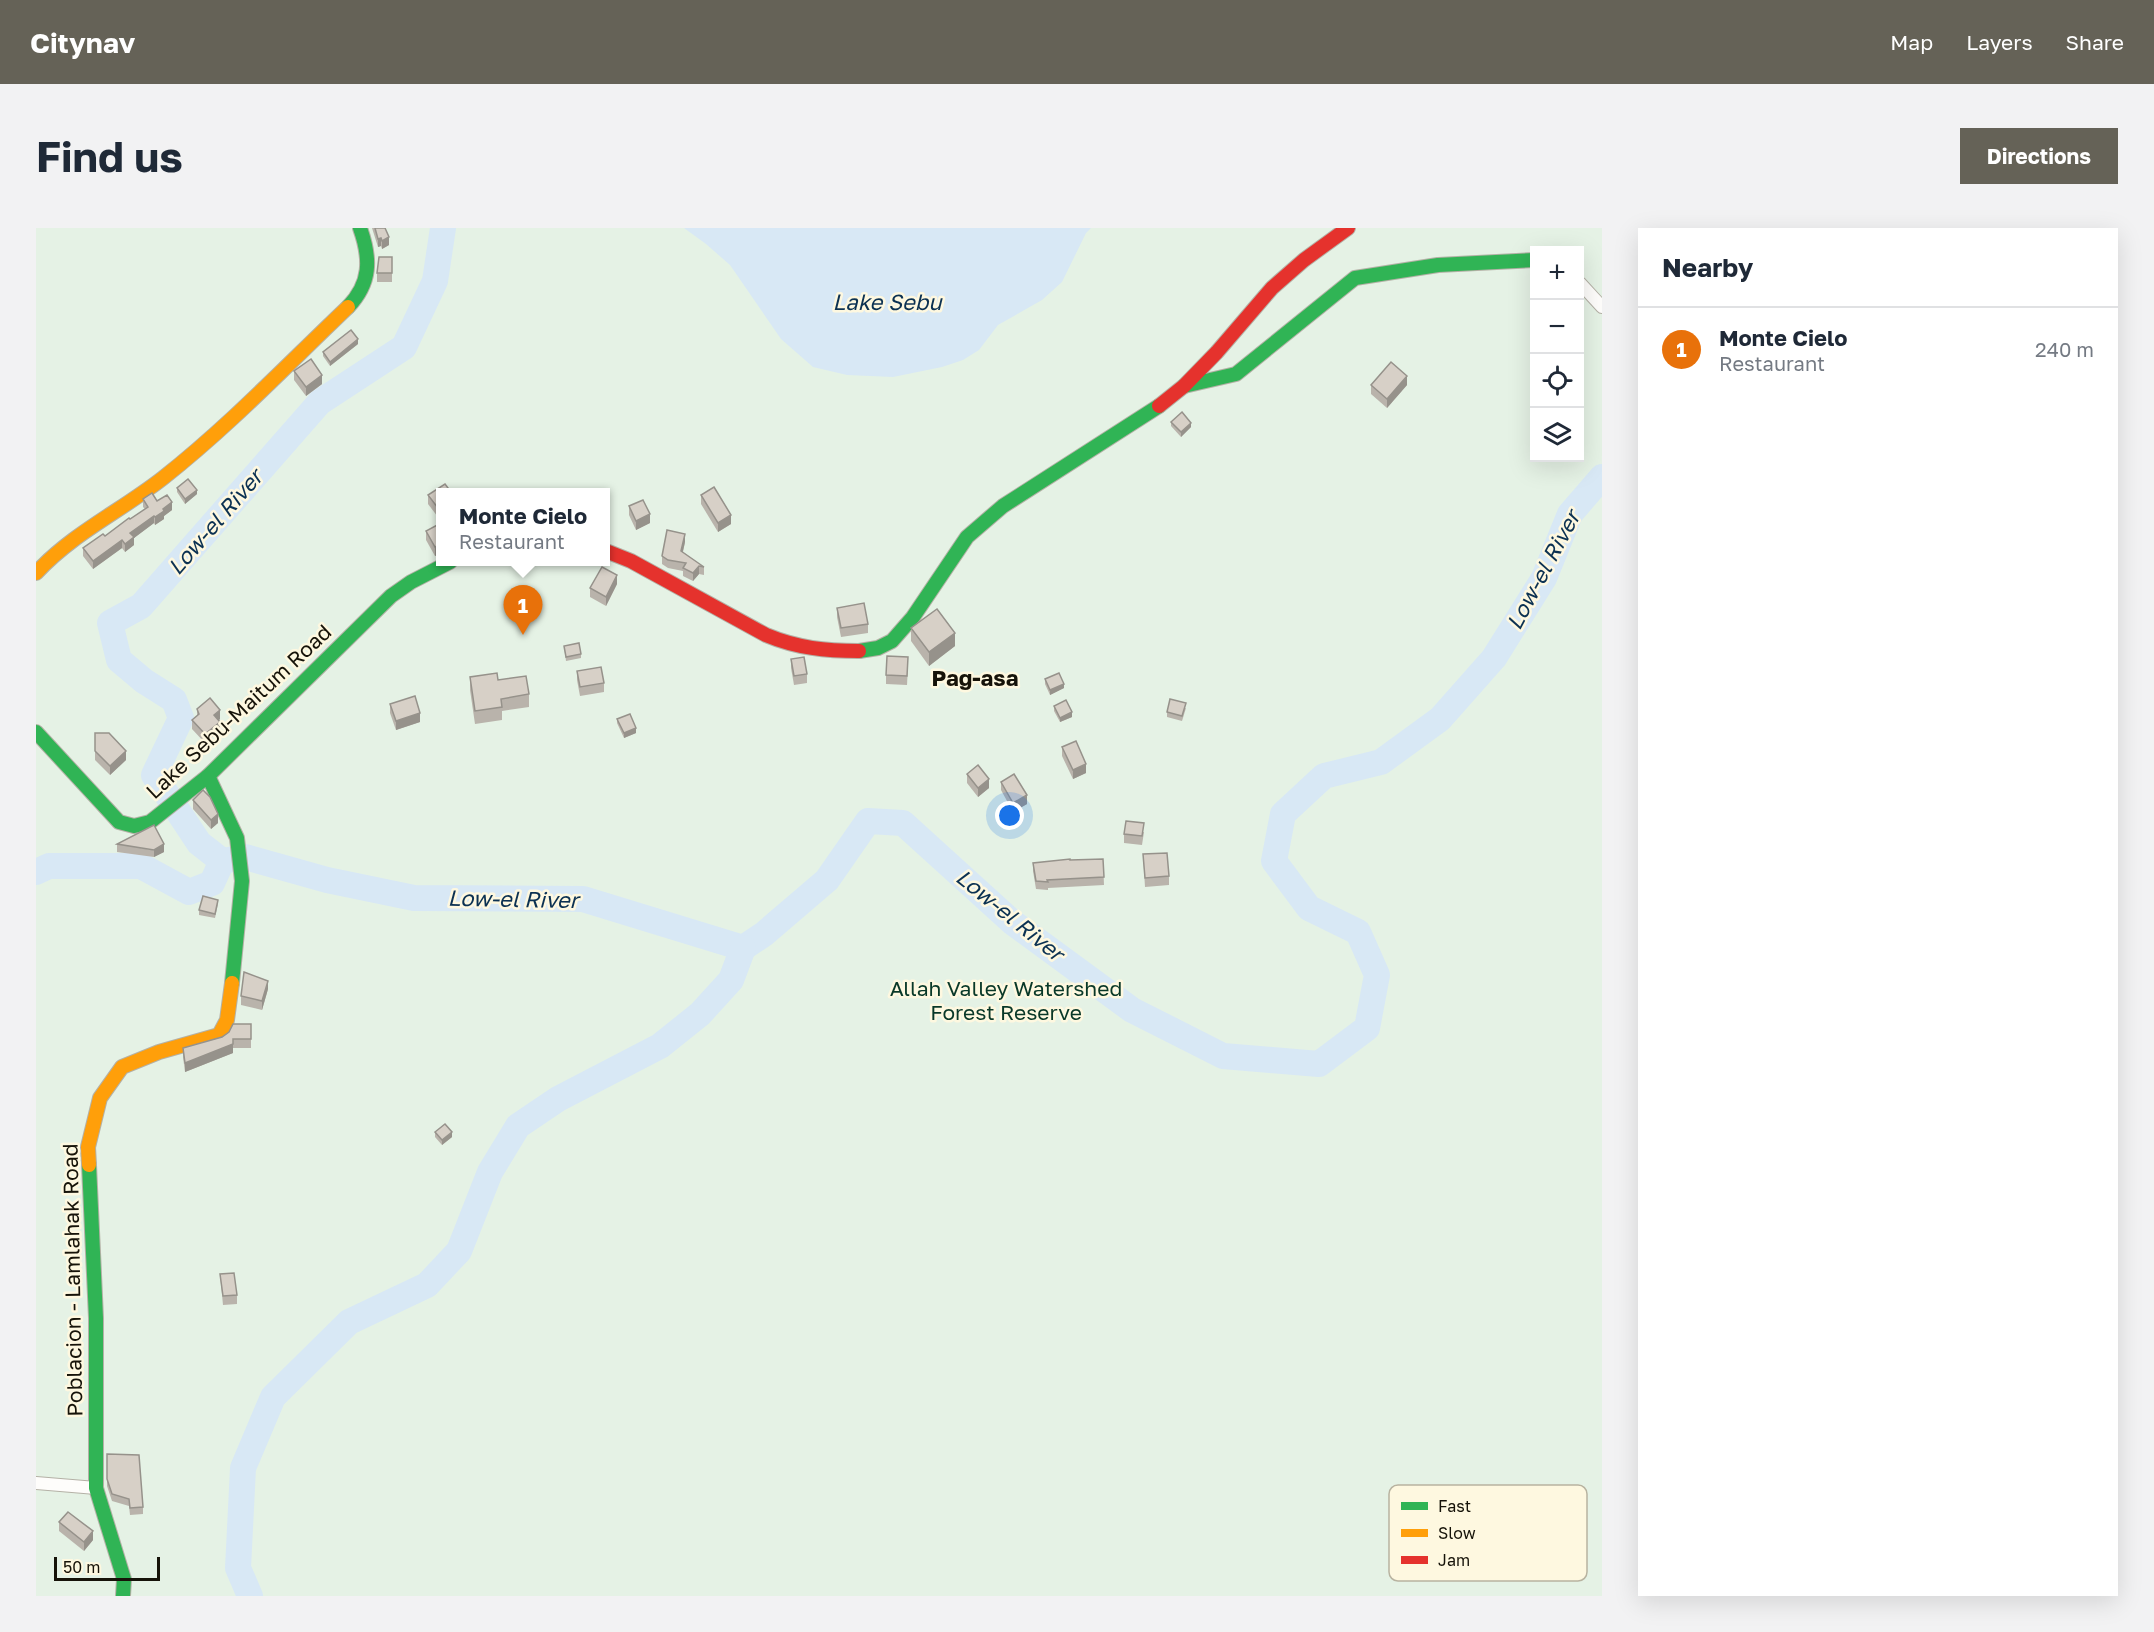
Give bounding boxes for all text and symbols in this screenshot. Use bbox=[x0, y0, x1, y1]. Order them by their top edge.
text: Citynav bbox=[30, 26, 135, 59]
text: Map bbox=[1890, 29, 1933, 55]
text: Layers bbox=[1966, 29, 2033, 55]
text: Share bbox=[2066, 29, 2124, 55]
button: Directions bbox=[1960, 128, 2118, 184]
text: Find us bbox=[36, 131, 183, 181]
map controls bbox=[1530, 246, 1584, 462]
button: + bbox=[1530, 246, 1584, 300]
text: Nearby bbox=[1662, 252, 1753, 283]
water label: Lake Sebu bbox=[832, 288, 943, 315]
button: − bbox=[1530, 300, 1584, 354]
text: Monte Cielo bbox=[1719, 324, 1847, 351]
text: 1 bbox=[1676, 337, 1687, 361]
text: 240 m bbox=[2035, 337, 2094, 361]
text: Restaurant bbox=[1719, 351, 1825, 375]
button: locate bbox=[1530, 354, 1584, 408]
button: layers bbox=[1530, 408, 1584, 462]
water label: Low-el River bbox=[162, 461, 270, 580]
popup bbox=[436, 488, 610, 566]
text: Monte Cielo bbox=[459, 502, 587, 529]
water label: Low-el River bbox=[1500, 503, 1587, 634]
text: Restaurant bbox=[459, 529, 565, 553]
pin: 1 bbox=[504, 586, 542, 635]
street label: Lake Sebu-Maitum Road bbox=[140, 619, 336, 804]
district label: Pag-asa bbox=[932, 664, 1018, 691]
your location bbox=[995, 801, 1024, 830]
water label: Low-el River bbox=[951, 863, 1072, 968]
water label: Low-el River bbox=[447, 884, 582, 913]
park label: Allah Valley Watershed Forest Reserve bbox=[890, 975, 1122, 1025]
street label: Poblacion - Lamlahak Road bbox=[57, 1143, 87, 1417]
legend bbox=[1389, 1485, 1587, 1581]
text: Fast bbox=[1438, 1496, 1471, 1516]
text: Slow bbox=[1438, 1523, 1476, 1543]
text: Jam bbox=[1438, 1550, 1470, 1570]
scale bar bbox=[54, 1554, 160, 1582]
text: 50 m bbox=[63, 1557, 100, 1577]

